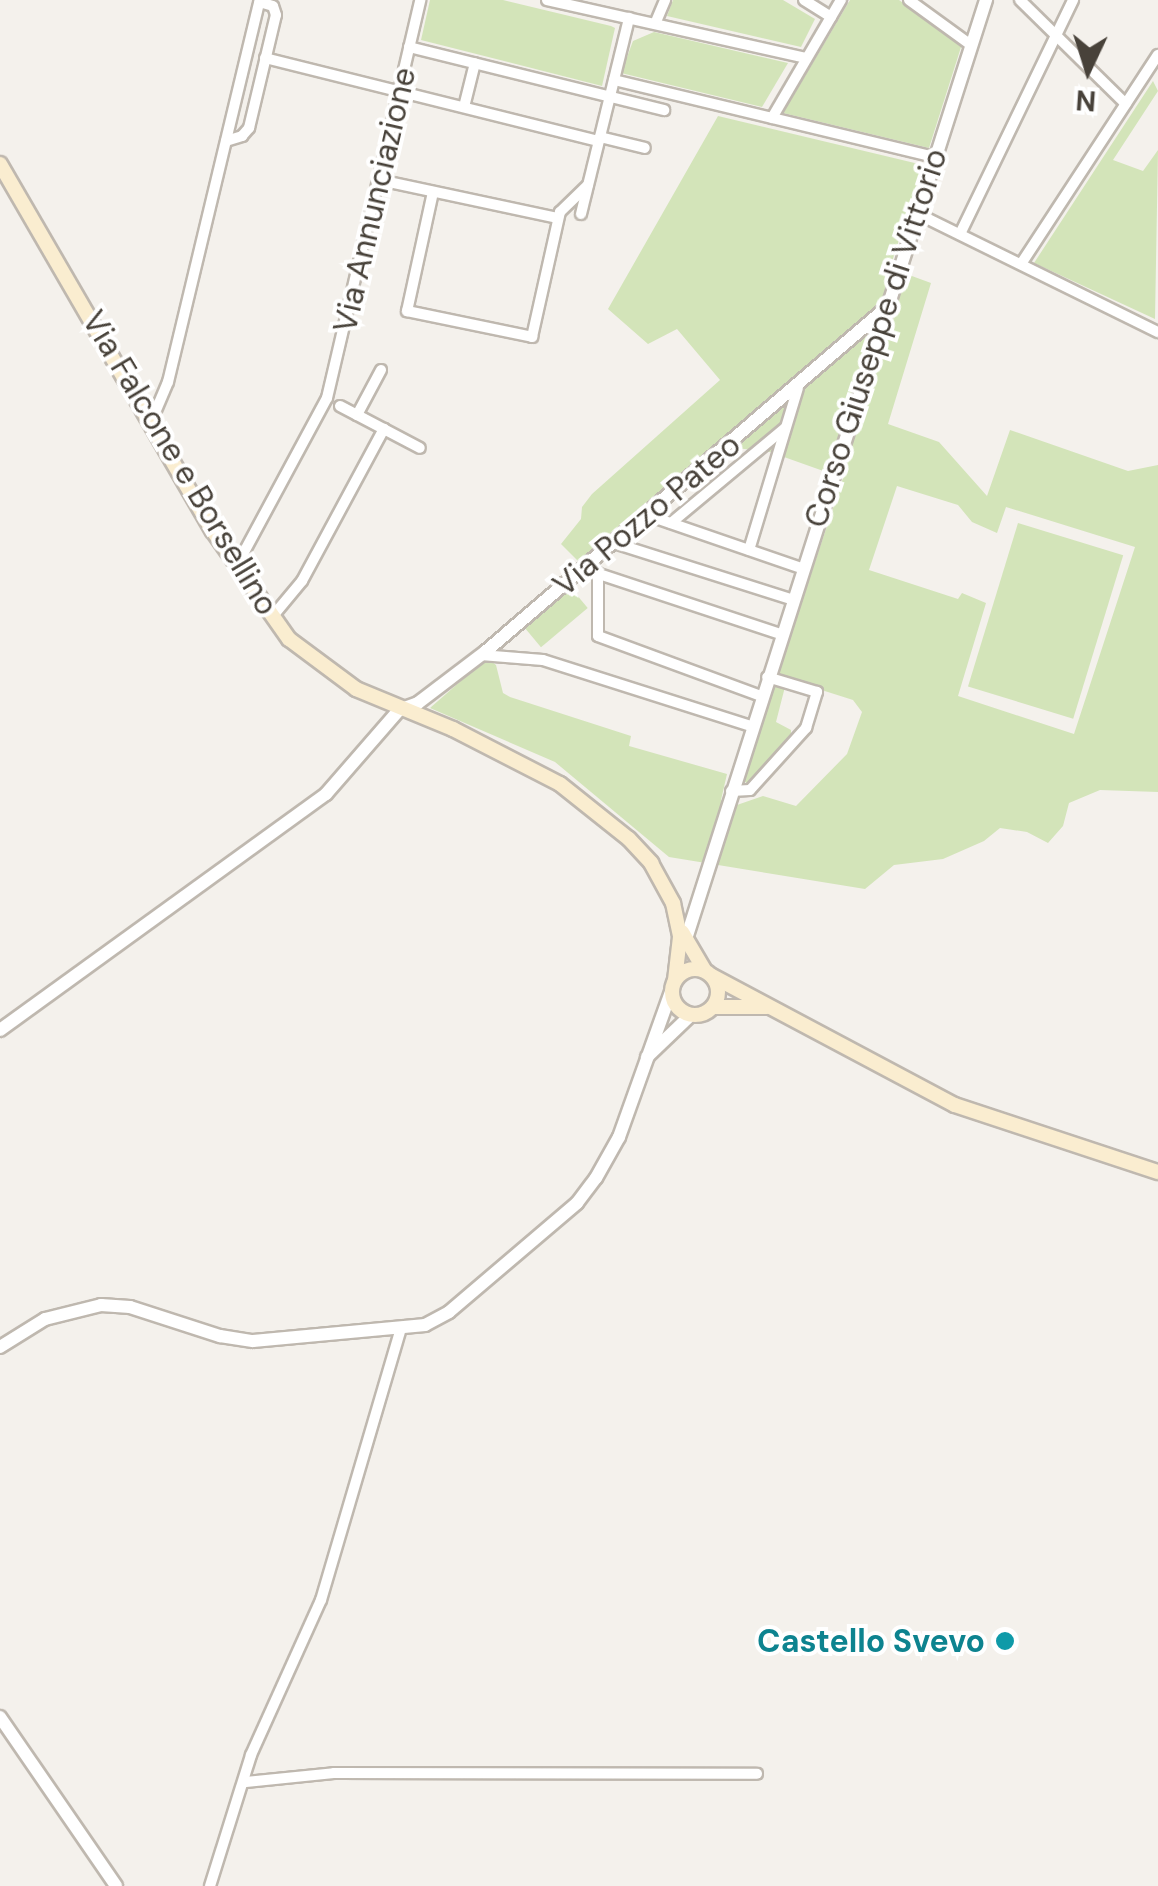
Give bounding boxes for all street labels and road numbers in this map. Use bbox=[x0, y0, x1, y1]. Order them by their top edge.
street label: Via Annunciazione bbox=[326, 64, 424, 336]
street label: Corso Giuseppe di Vittorio bbox=[797, 144, 955, 532]
street label: Via Falcone e Borsellino bbox=[74, 304, 286, 622]
street label: Via Pozzo Pateo bbox=[546, 426, 748, 604]

